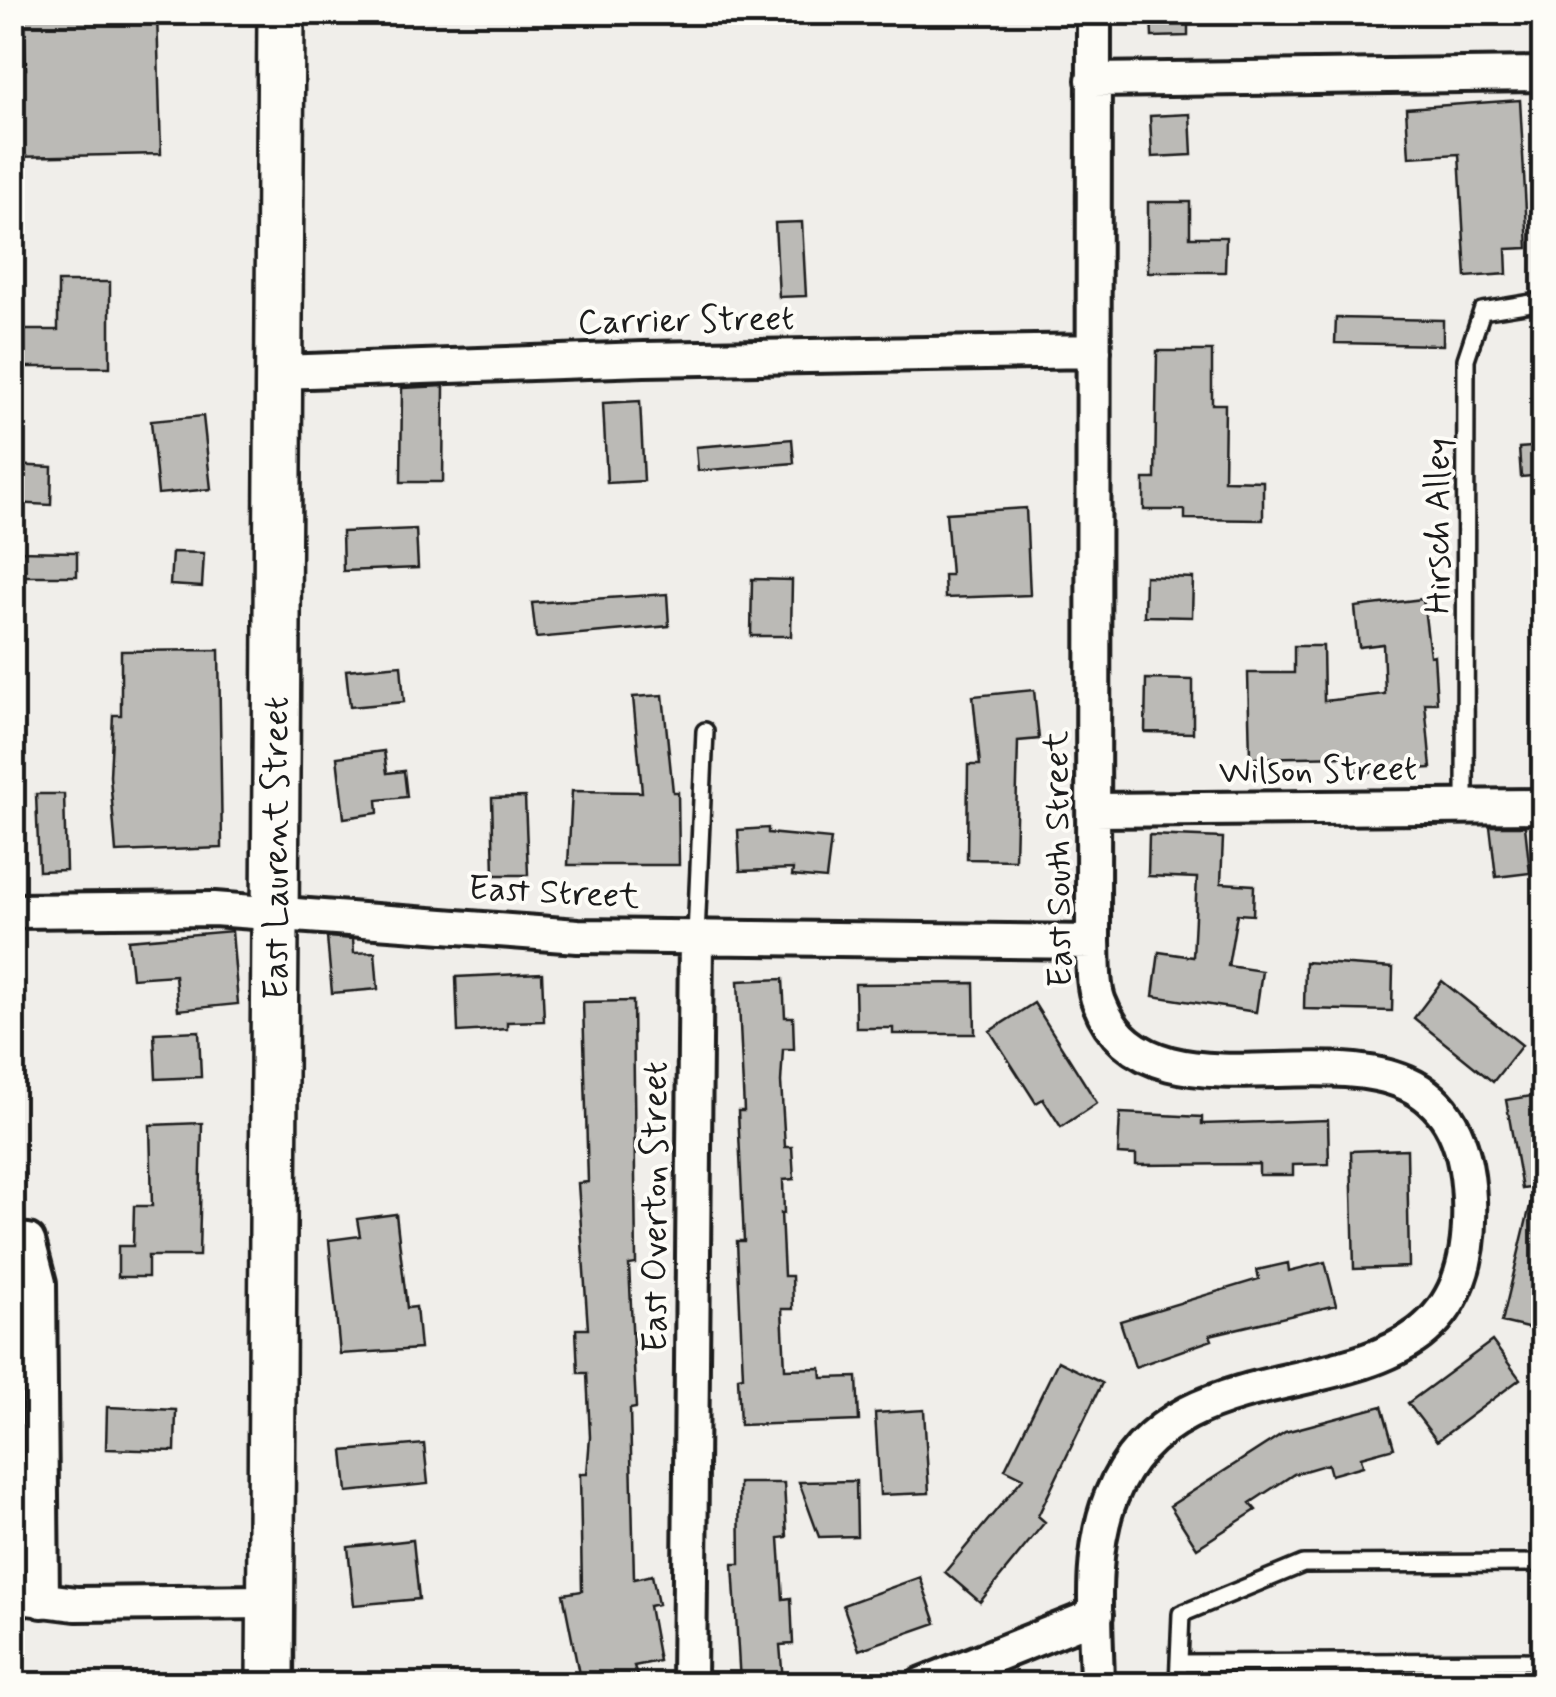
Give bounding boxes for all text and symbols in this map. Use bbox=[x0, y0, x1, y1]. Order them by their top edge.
street label: Carrier Street bbox=[577, 296, 795, 346]
street label: Hirsch Alley bbox=[1416, 438, 1462, 614]
street label: East Laurent Street bbox=[254, 696, 300, 1000]
street label: East South Street bbox=[1034, 730, 1084, 988]
street label: Wilson Street bbox=[1219, 746, 1418, 796]
street label: East Street bbox=[467, 866, 641, 920]
street label: East Overton Street bbox=[633, 1061, 679, 1353]

